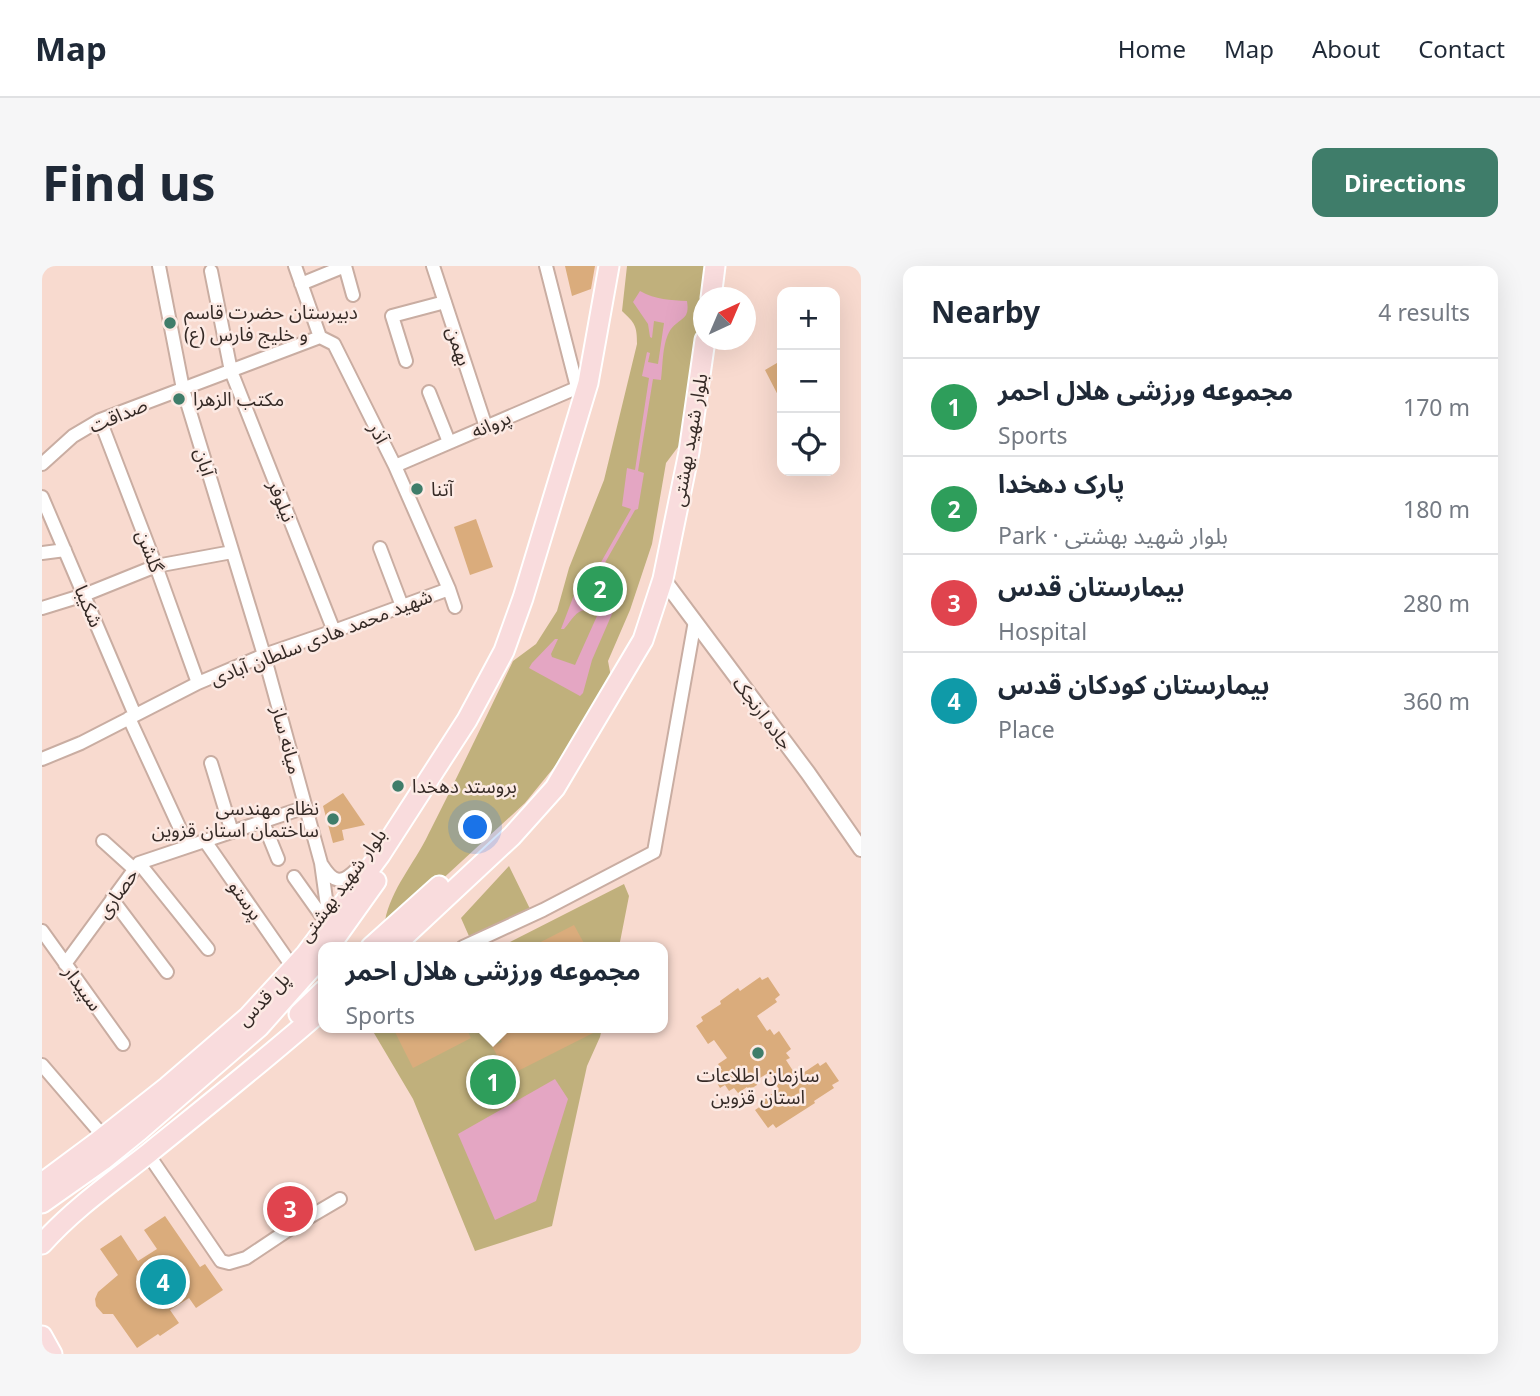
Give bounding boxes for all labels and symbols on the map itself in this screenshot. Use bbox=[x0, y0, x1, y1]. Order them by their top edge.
north arrow bbox=[693, 287, 756, 350]
place label: دبیرستان حضرت قاسم (ع) و خلیج فارس bbox=[184, 299, 358, 349]
marker: دبیرستان حضرت قاسم (ع) و خلیج فارس bbox=[162, 315, 178, 331]
street label: بهمن bbox=[441, 323, 477, 369]
street label: بلوار شهید بهشتی bbox=[664, 371, 714, 509]
place label: مکتب الزهرا bbox=[193, 386, 284, 412]
street label: صداقت bbox=[85, 391, 151, 439]
marker: مکتب الزهرا bbox=[171, 391, 187, 407]
street label: پروانه bbox=[467, 404, 515, 444]
street label: آذر bbox=[362, 417, 396, 449]
street label: آبان bbox=[188, 445, 222, 481]
street label: نیلوفر bbox=[262, 475, 302, 526]
place label: آتنا bbox=[431, 476, 455, 502]
marker: آتنا bbox=[409, 481, 425, 497]
street label: گلشن bbox=[130, 526, 170, 577]
pin: 2 bbox=[577, 563, 623, 615]
street label: شکیبا bbox=[68, 581, 110, 631]
street label: شهید محمد هادی سلطان آبادی bbox=[206, 583, 436, 691]
street label: جاده ارنجک bbox=[727, 671, 799, 755]
street label: میانه ساز bbox=[265, 702, 309, 777]
place label: بروستد دهخدا bbox=[412, 773, 517, 799]
marker: بروستد دهخدا bbox=[390, 778, 406, 794]
place label: نظام مهندسی ساختمان استان قزوین bbox=[152, 795, 319, 843]
your location bbox=[458, 810, 492, 844]
marker: نظام مهندسی ساختمان استان قزوین bbox=[325, 811, 341, 827]
street label: بلوار شهید بهشتی bbox=[292, 823, 392, 947]
street label: حصاری bbox=[90, 863, 144, 923]
street label: پرستو bbox=[223, 875, 269, 925]
street label: سپیدار bbox=[57, 959, 108, 1016]
street label: پل قدس bbox=[231, 966, 295, 1032]
marker: سازمان اطلاعات استان قزوین bbox=[750, 1045, 766, 1061]
pin: 1 bbox=[470, 1056, 516, 1108]
place label: سازمان اطلاعات استان قزوین bbox=[697, 1062, 819, 1110]
pin: 3 bbox=[267, 1183, 313, 1235]
pin: 4 bbox=[140, 1256, 186, 1308]

